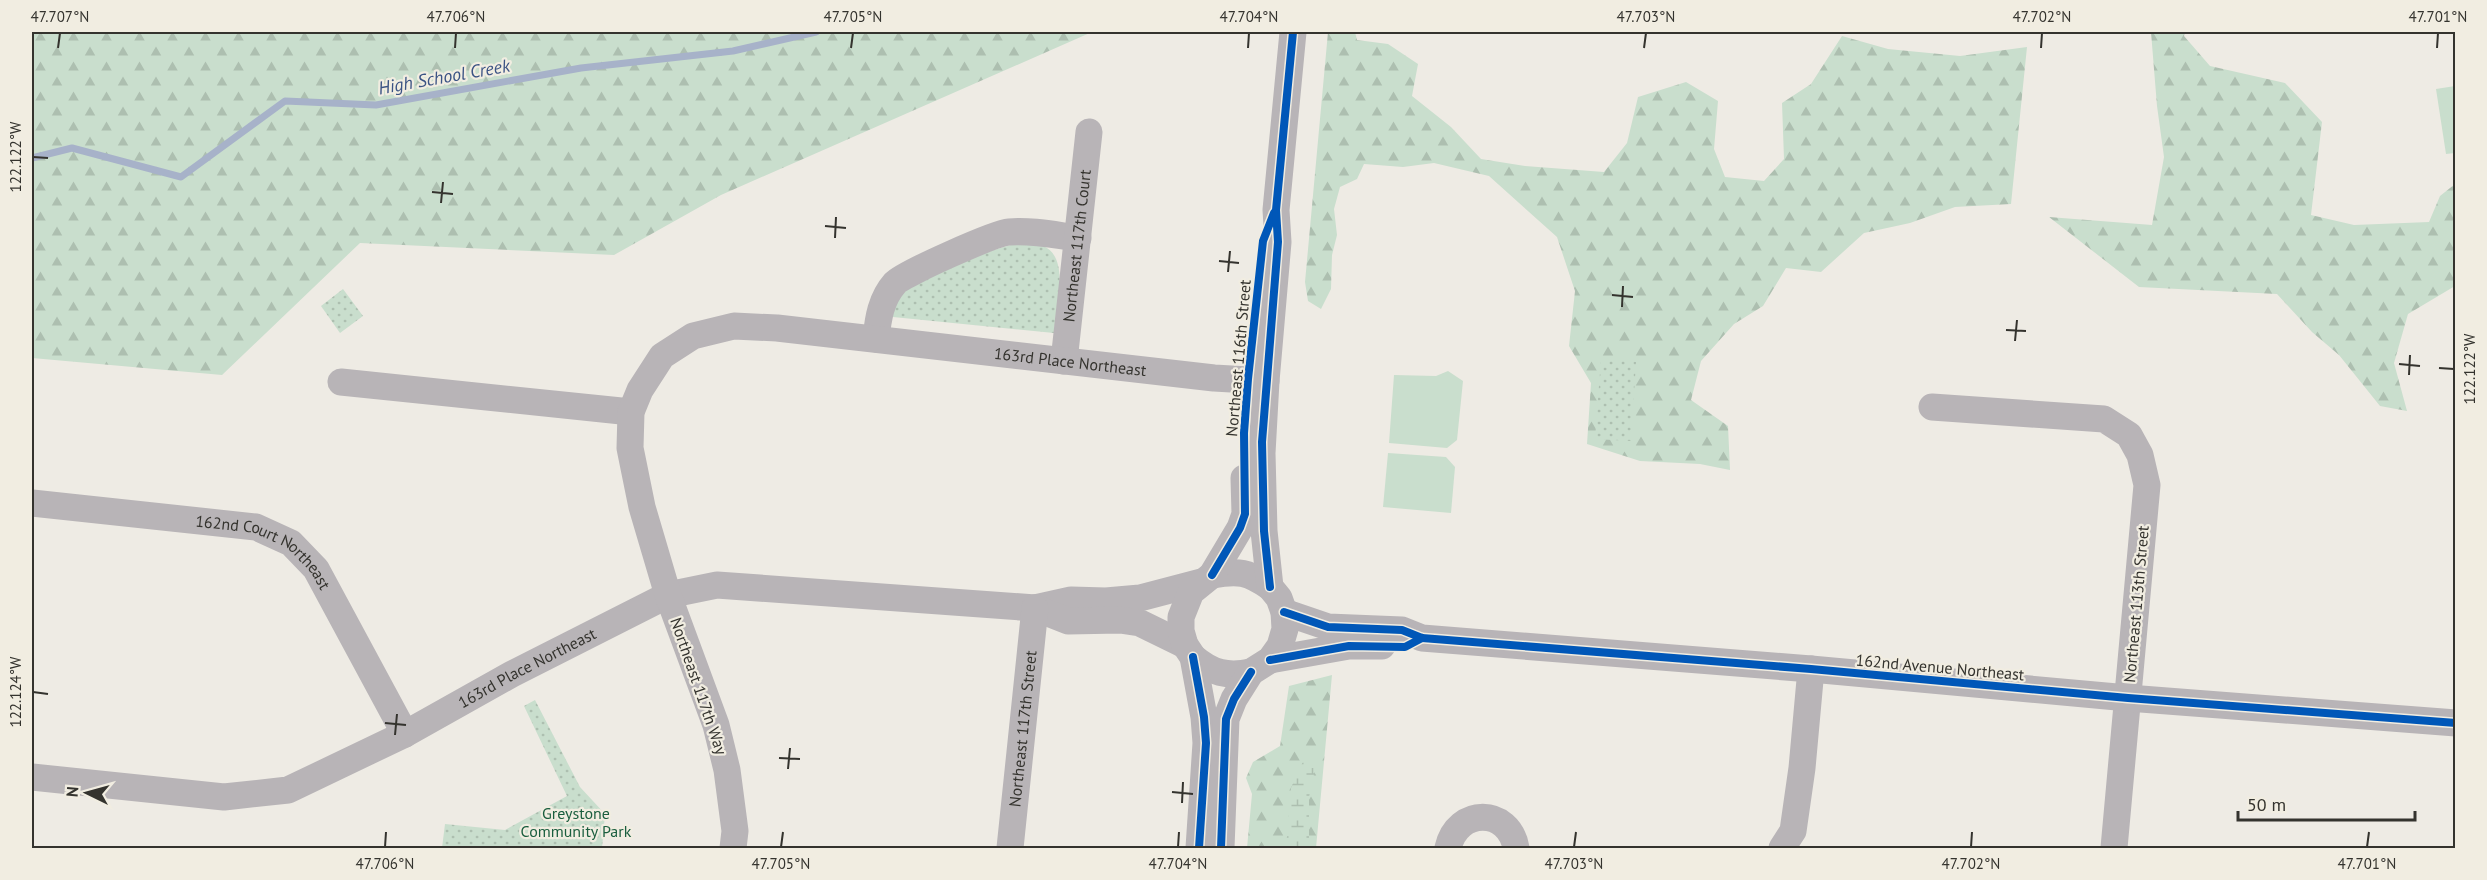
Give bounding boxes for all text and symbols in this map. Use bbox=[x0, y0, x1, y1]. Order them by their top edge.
text: 47.707°N bbox=[31, 7, 89, 26]
text: 47.706°N bbox=[427, 7, 485, 26]
text: 47.705°N bbox=[824, 7, 882, 26]
text: 47.704°N bbox=[1220, 7, 1278, 26]
text: 47.703°N bbox=[1617, 7, 1675, 26]
text: 47.702°N bbox=[2013, 7, 2071, 26]
text: 47.701°N bbox=[2409, 7, 2467, 26]
water label: High School Creek bbox=[376, 53, 512, 99]
text: 122.122°W bbox=[6, 121, 25, 193]
street label: Northeast 117th Court bbox=[1058, 168, 1095, 323]
street label: Northeast 116th Street bbox=[1221, 278, 1255, 437]
text: 122.122°W bbox=[2460, 333, 2479, 405]
street label: 163rd Place Northeast bbox=[993, 343, 1148, 380]
street label: 162nd Court Northeast bbox=[194, 511, 335, 593]
street label: Northeast 113th Street bbox=[2119, 524, 2153, 683]
street label: Northeast 117th Way bbox=[666, 615, 732, 758]
street label: 163rd Place Northeast bbox=[454, 623, 600, 712]
street label: Northeast 117th Street bbox=[1004, 649, 1041, 808]
street label: 162nd Avenue Northeast bbox=[1855, 650, 2026, 684]
text: 122.124°W bbox=[6, 656, 25, 728]
north arrow bbox=[57, 763, 117, 823]
scale bar bbox=[2238, 784, 2415, 822]
text: N bbox=[62, 786, 82, 798]
text: 50 m bbox=[2247, 793, 2286, 816]
park label: Greystone Community Park bbox=[521, 803, 632, 841]
text: 47.706°N bbox=[356, 854, 414, 873]
text: 47.705°N bbox=[752, 854, 810, 873]
text: 47.704°N bbox=[1149, 854, 1207, 873]
text: 47.703°N bbox=[1545, 854, 1603, 873]
text: 47.702°N bbox=[1942, 854, 2000, 873]
text: 47.701°N bbox=[2338, 854, 2396, 873]

